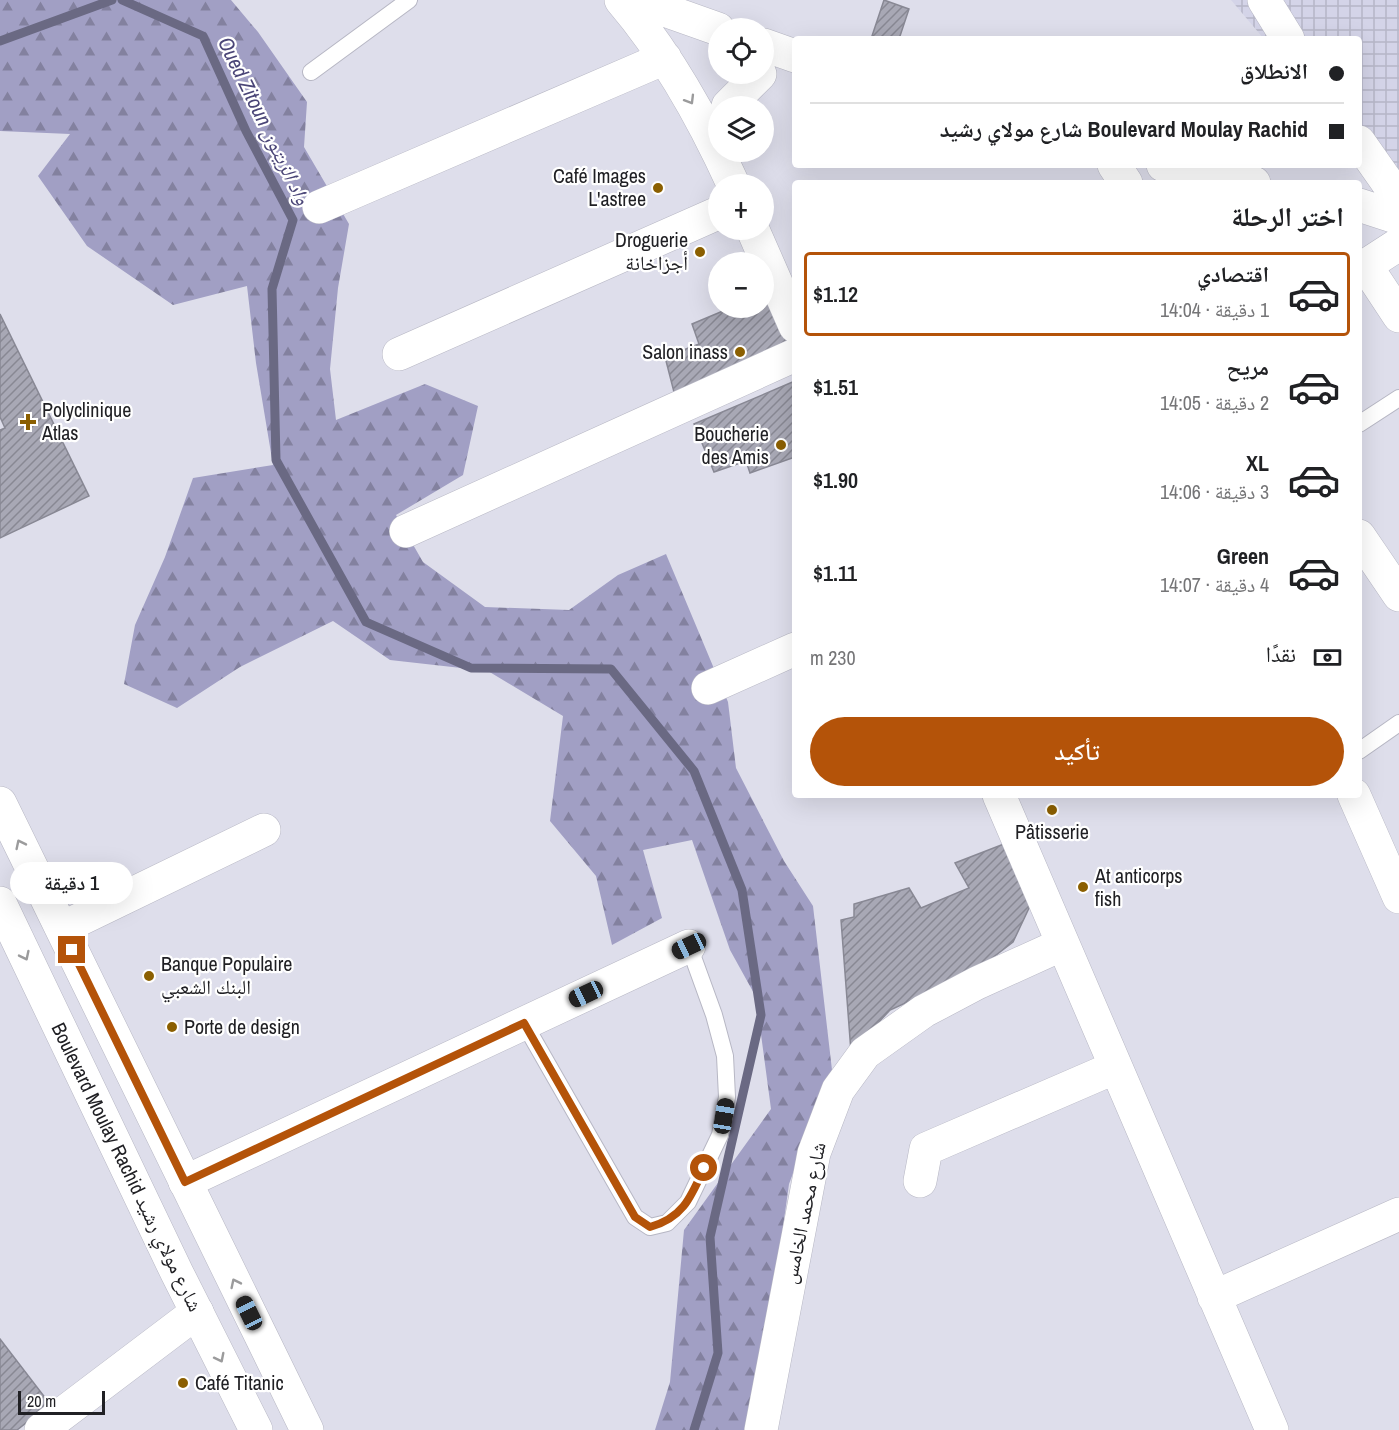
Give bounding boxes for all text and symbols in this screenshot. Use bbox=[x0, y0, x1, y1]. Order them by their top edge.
map controls bbox=[708, 18, 774, 318]
button: locate bbox=[708, 18, 774, 84]
water label: Oued Zitoun واد الزيتون bbox=[211, 32, 318, 210]
text: الانطلاق bbox=[1240, 56, 1308, 86]
one-way arrow bbox=[683, 94, 694, 104]
button: layers bbox=[708, 96, 774, 162]
text: Boulevard Moulay Rachid شارع مولاي رشيد bbox=[940, 114, 1308, 144]
place label: Café Images L'astree bbox=[553, 162, 646, 212]
button: + bbox=[708, 174, 774, 240]
marker: Café Images L'astree bbox=[651, 181, 665, 195]
text: اختر الرحلة bbox=[1231, 198, 1344, 234]
place label: Droguerie أجزاخانة bbox=[615, 226, 688, 276]
marker: Droguerie أجزاخانة bbox=[693, 245, 707, 259]
button: − bbox=[708, 252, 774, 318]
text: اقتصادي bbox=[1197, 259, 1269, 289]
icon: car bbox=[1287, 267, 1341, 321]
text: $1.12 bbox=[813, 279, 858, 309]
text: 1 دقيقة · 14:04 bbox=[1160, 296, 1269, 323]
place label: Salon inass bbox=[642, 338, 728, 365]
marker: Salon inass bbox=[733, 345, 747, 359]
text: مريح bbox=[1226, 352, 1269, 382]
icon: car bbox=[1287, 360, 1341, 414]
text: $1.51 bbox=[813, 372, 858, 402]
text: 2 دقيقة · 14:05 bbox=[1160, 389, 1269, 416]
place label: Polyclinique Atlas bbox=[41, 396, 131, 446]
marker: Polyclinique Atlas bbox=[19, 413, 37, 431]
place label: Boucherie des Amis bbox=[694, 420, 769, 470]
marker: Boucherie des Amis bbox=[774, 438, 788, 452]
text: XL bbox=[1246, 448, 1269, 478]
icon: car bbox=[1287, 453, 1341, 507]
text: $1.90 bbox=[813, 465, 858, 495]
text: 3 دقيقة · 14:06 bbox=[1160, 478, 1269, 505]
text: Green bbox=[1217, 541, 1269, 571]
icon: car bbox=[1287, 546, 1341, 600]
text: $1.11 bbox=[813, 558, 857, 588]
text: 4 دقيقة · 14:07 bbox=[1160, 571, 1269, 598]
text: نقدًا bbox=[1266, 639, 1296, 669]
icon: cash bbox=[1311, 641, 1344, 674]
text: 230 m bbox=[810, 644, 856, 671]
button: تأكيد bbox=[810, 717, 1344, 786]
marker: Pâtisserie bbox=[1045, 803, 1059, 817]
place label: Pâtisserie bbox=[1015, 818, 1089, 845]
one-way arrow bbox=[16, 839, 28, 850]
place label: At anticorps fish bbox=[1094, 862, 1183, 912]
callout: 1 دقيقة bbox=[10, 863, 134, 905]
text: 1 دقيقة bbox=[44, 869, 99, 896]
marker: At anticorps fish bbox=[1076, 880, 1090, 894]
car bbox=[669, 930, 709, 962]
route end bbox=[58, 936, 85, 963]
one-way arrow bbox=[18, 950, 30, 961]
place label: Banque Populaire البنك الشعبي bbox=[161, 950, 292, 1003]
marker: Banque Populaire البنك الشعبي bbox=[142, 969, 156, 983]
car bbox=[566, 978, 606, 1010]
place label: Porte de design bbox=[184, 1013, 300, 1040]
street label: Boulevard Moulay Rachid شارع مولاي رشيد bbox=[43, 1018, 209, 1317]
marker: Porte de design bbox=[165, 1020, 179, 1034]
car bbox=[712, 1097, 736, 1135]
street label: شارع محمد الخامس bbox=[775, 1140, 832, 1286]
route start bbox=[690, 1154, 717, 1181]
one-way arrow bbox=[230, 1279, 242, 1290]
car bbox=[233, 1293, 265, 1333]
one-way arrow bbox=[213, 1352, 225, 1363]
place label: Café Titanic bbox=[195, 1369, 284, 1396]
marker: Café Titanic bbox=[176, 1376, 190, 1390]
scale bar bbox=[18, 1388, 105, 1416]
text: 20 m bbox=[27, 1390, 56, 1412]

